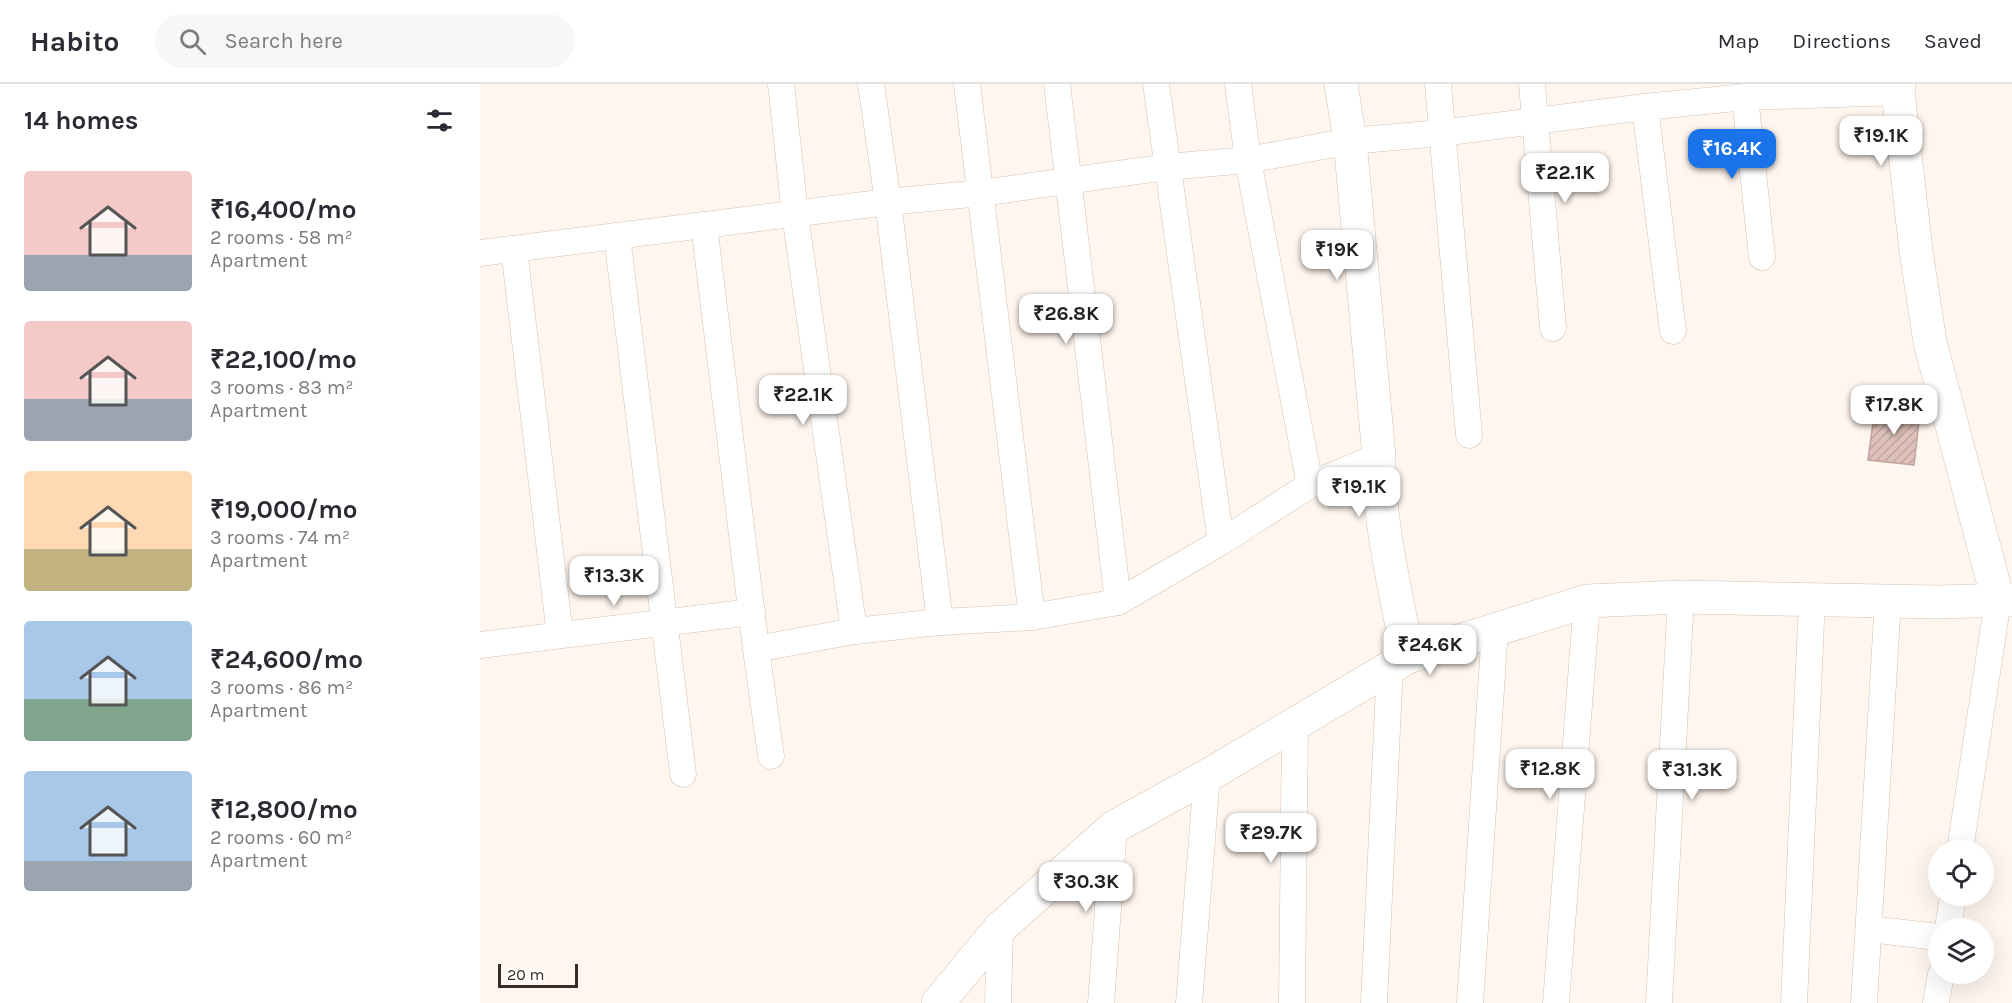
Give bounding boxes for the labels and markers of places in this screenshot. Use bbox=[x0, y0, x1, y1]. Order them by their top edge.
pin: ₹19.1K bbox=[1832, 116, 1930, 167]
pin: ₹16.4K bbox=[1683, 129, 1781, 180]
pin: ₹22.1K bbox=[1516, 153, 1614, 204]
pin: ₹19K bbox=[1301, 230, 1373, 281]
pin: ₹26.8K bbox=[1017, 294, 1115, 345]
pin: ₹22.1K bbox=[754, 375, 852, 426]
pin: ₹17.8K bbox=[1845, 385, 1943, 436]
pin: ₹19.1K bbox=[1310, 467, 1408, 518]
pin: ₹13.3K bbox=[565, 556, 663, 607]
pin: ₹24.6K bbox=[1381, 625, 1479, 676]
pin: ₹12.8K bbox=[1501, 749, 1599, 800]
pin: ₹31.3K bbox=[1643, 750, 1741, 801]
pin: ₹29.7K bbox=[1222, 813, 1320, 864]
pin: ₹30.3K bbox=[1037, 862, 1135, 913]

